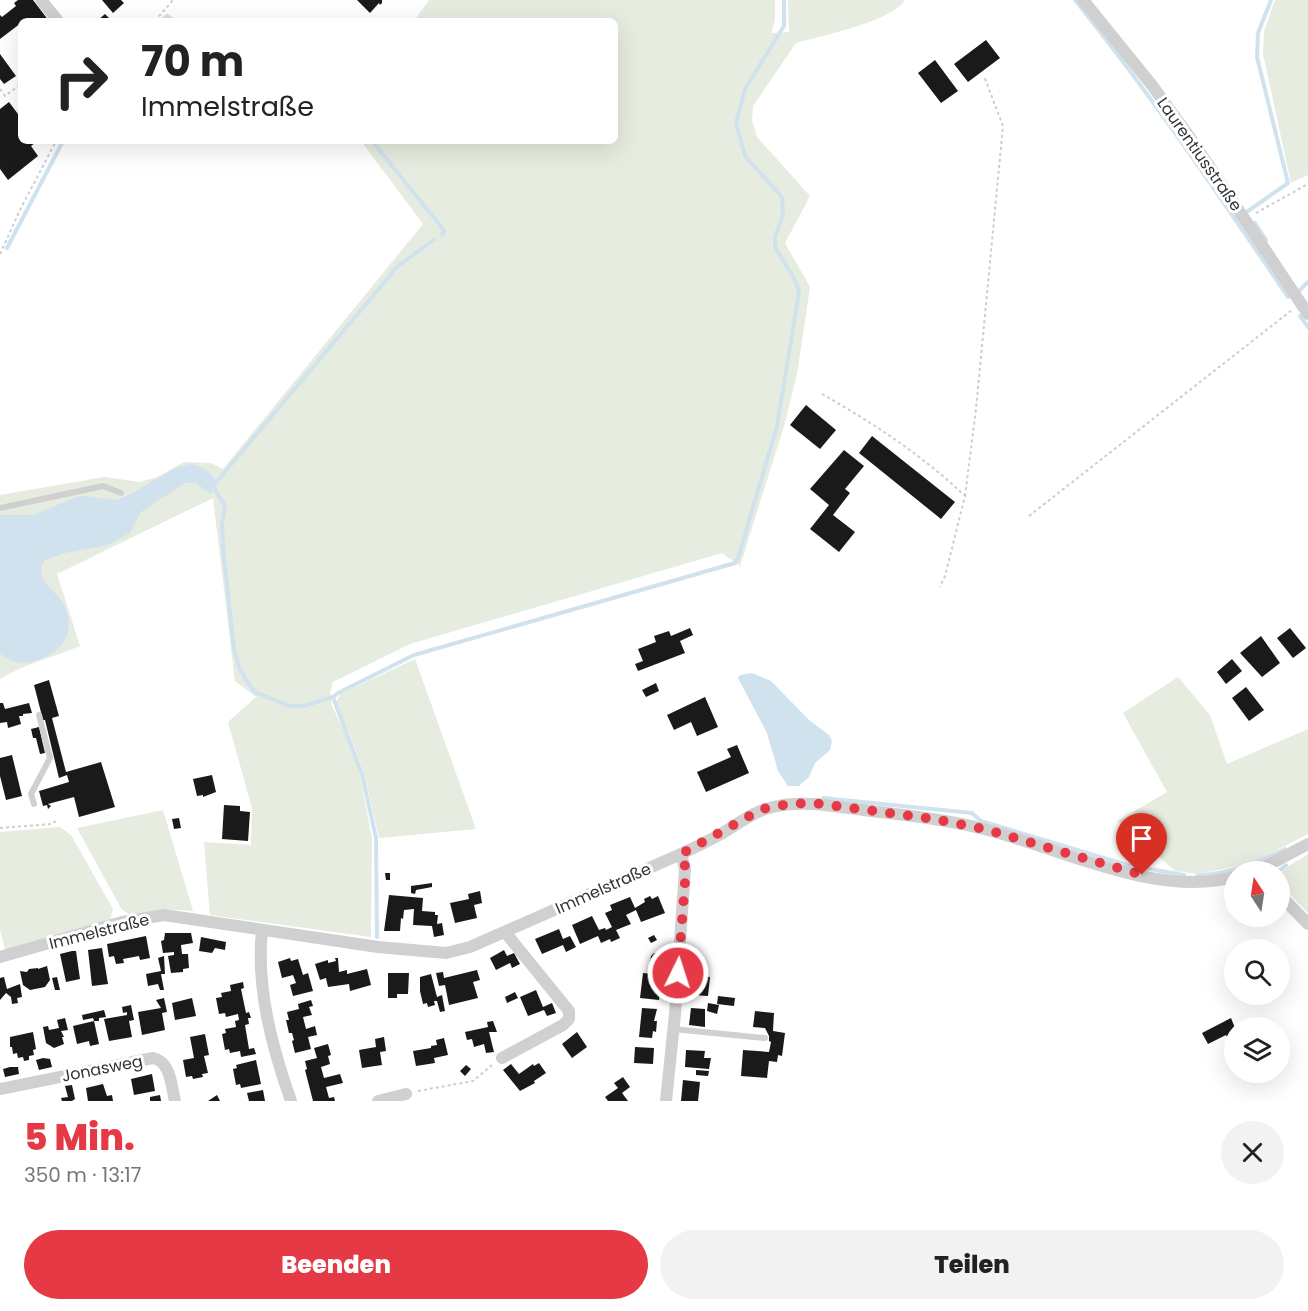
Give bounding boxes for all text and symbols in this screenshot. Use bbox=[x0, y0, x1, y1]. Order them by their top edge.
text: 70 m bbox=[141, 32, 244, 91]
icon: right bbox=[42, 42, 120, 120]
text: Immelstraße bbox=[141, 88, 314, 125]
street label: Laurentiusstraße bbox=[1152, 93, 1248, 216]
pin bbox=[1116, 813, 1167, 875]
icon: arrive bbox=[1125, 822, 1158, 855]
street label: Immelstraße bbox=[552, 857, 655, 920]
north arrow bbox=[1224, 861, 1290, 927]
map controls bbox=[1224, 861, 1290, 1083]
street label: Immelstraße bbox=[47, 908, 152, 955]
button: search bbox=[1224, 939, 1290, 1005]
position arrow bbox=[646, 941, 710, 1005]
button: layers bbox=[1224, 1017, 1290, 1083]
street label: Jonasweg bbox=[60, 1049, 145, 1088]
text: 5 Min. bbox=[24, 1112, 135, 1163]
button: close bbox=[1221, 1121, 1284, 1184]
text: 350 m · 13:17 bbox=[24, 1161, 142, 1189]
button: Beenden bbox=[24, 1230, 648, 1299]
button: Teilen bbox=[660, 1230, 1284, 1299]

